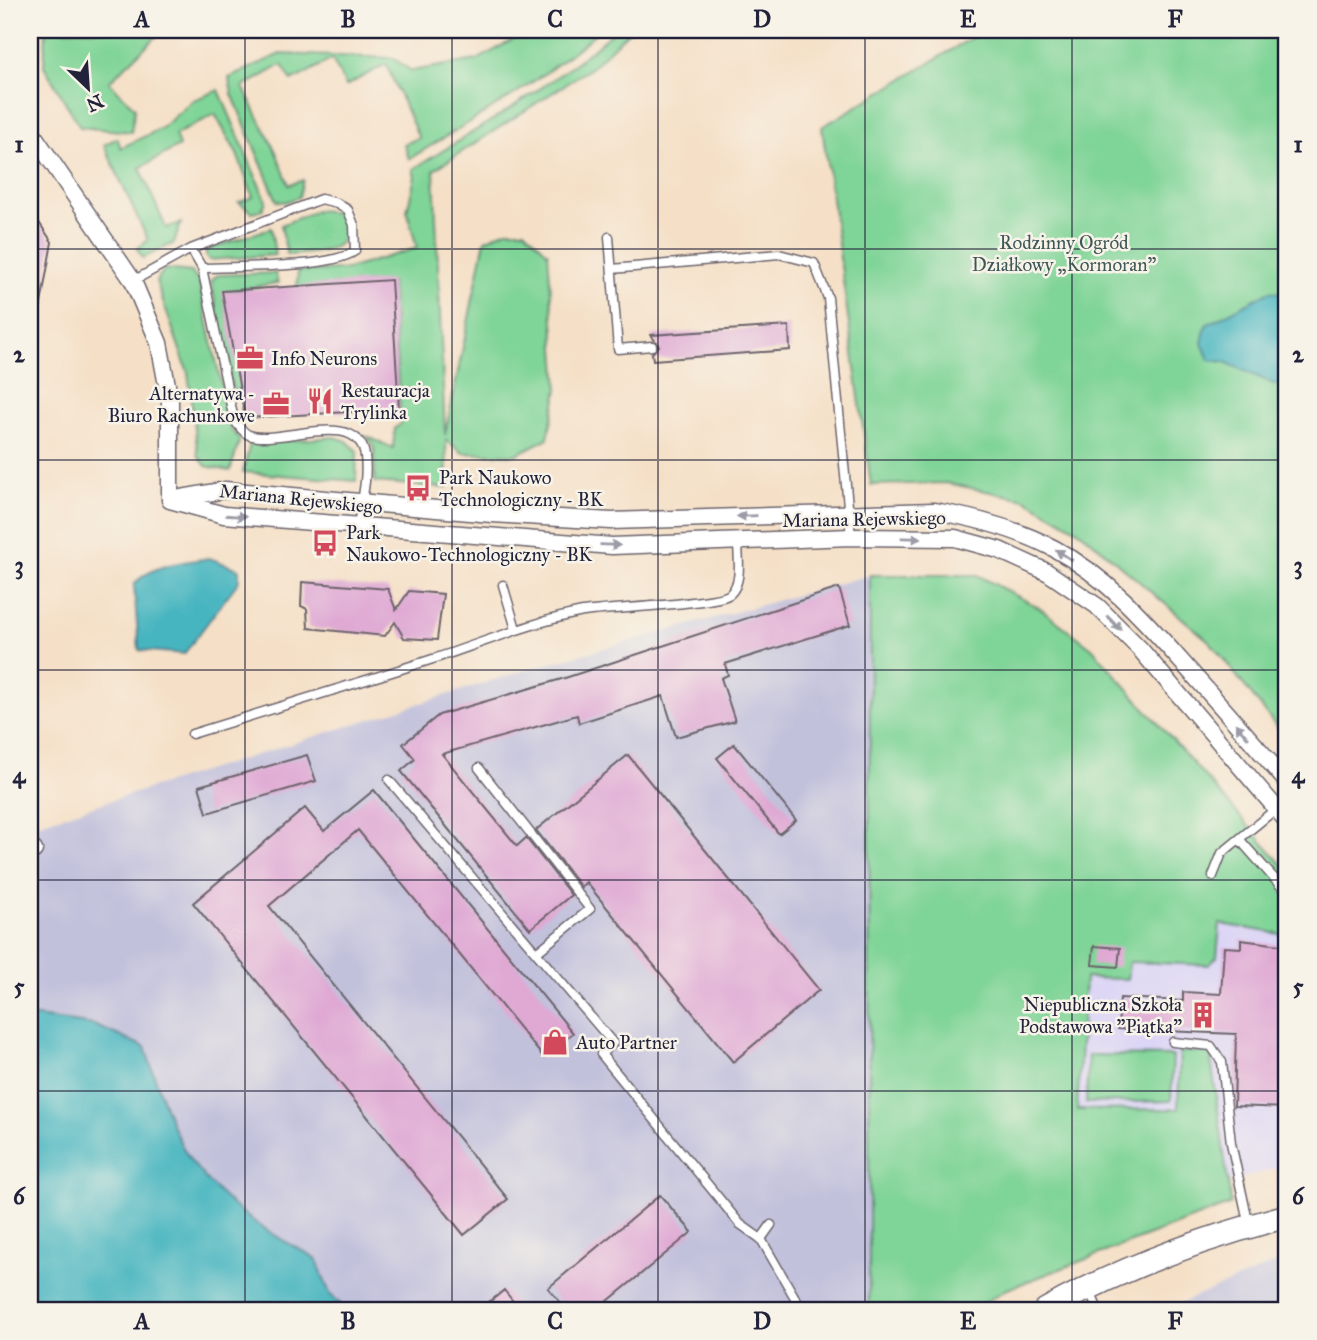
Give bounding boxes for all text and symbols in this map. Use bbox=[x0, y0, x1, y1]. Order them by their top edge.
text: A bbox=[132, 5, 150, 33]
text: B bbox=[340, 5, 356, 33]
text: C bbox=[547, 5, 563, 33]
text: D bbox=[753, 5, 771, 33]
text: E bbox=[960, 5, 977, 33]
text: F bbox=[1167, 5, 1183, 33]
north arrow bbox=[52, 52, 122, 122]
text: N bbox=[83, 89, 107, 117]
text: 1 bbox=[14, 130, 24, 158]
text: 1 bbox=[1293, 130, 1303, 158]
park label: Rodzinny Ogród Działkowy „Kormoran” bbox=[972, 231, 1156, 276]
text: 2 bbox=[13, 340, 25, 368]
text: 2 bbox=[1292, 340, 1304, 368]
office icon: Info Neurons bbox=[235, 343, 265, 373]
place label: Info Neurons bbox=[271, 347, 377, 370]
place label: Restauracja Trylinka bbox=[341, 379, 431, 424]
place label: Alternatywa - Biuro Rachunkowe bbox=[108, 382, 255, 427]
restaurant icon: Restauracja Trylinka bbox=[305, 386, 335, 416]
office icon: Alternatywa - Biuro Rachunkowe bbox=[261, 389, 291, 419]
place label: Park Naukowo Technologiczny - BK bbox=[439, 466, 604, 512]
bus stop icon: Park Naukowo Technologiczny - BK bbox=[403, 473, 433, 503]
street label: Mariana Rejewskiego bbox=[218, 479, 384, 520]
street label: Mariana Rejewskiego bbox=[782, 506, 946, 533]
one-way arrow bbox=[226, 511, 248, 522]
one-way arrow bbox=[735, 511, 757, 522]
place label: Park Naukowo-Technologiczny - BK bbox=[346, 521, 593, 567]
bus stop icon: Park Naukowo-Technologiczny - BK bbox=[310, 528, 340, 558]
one-way arrow bbox=[900, 532, 922, 544]
one-way arrow bbox=[599, 540, 621, 551]
one-way arrow bbox=[1054, 549, 1073, 562]
text: 3 bbox=[14, 551, 24, 580]
text: 3 bbox=[1293, 551, 1303, 580]
one-way arrow bbox=[1105, 615, 1122, 631]
one-way arrow bbox=[1234, 722, 1250, 740]
text: 4 bbox=[13, 761, 27, 789]
text: 4 bbox=[1292, 761, 1306, 789]
text: 5 bbox=[14, 972, 25, 1000]
text: 5 bbox=[1293, 972, 1304, 1000]
place label: Niepubliczna Szkoła Podstawowa "Piątka" bbox=[1019, 993, 1183, 1038]
building icon: Niepubliczna Szkoła Podstawowa "Piątka" bbox=[1188, 1000, 1218, 1030]
shop icon: Auto Partner bbox=[540, 1027, 570, 1057]
place label: Auto Partner bbox=[575, 1031, 678, 1054]
text: 6 bbox=[13, 1182, 26, 1210]
text: 6 bbox=[1292, 1182, 1305, 1210]
text: A bbox=[132, 1307, 150, 1335]
text: B bbox=[340, 1307, 356, 1335]
text: C bbox=[547, 1307, 563, 1335]
text: D bbox=[753, 1307, 771, 1335]
text: E bbox=[960, 1307, 977, 1335]
text: F bbox=[1167, 1307, 1183, 1335]

